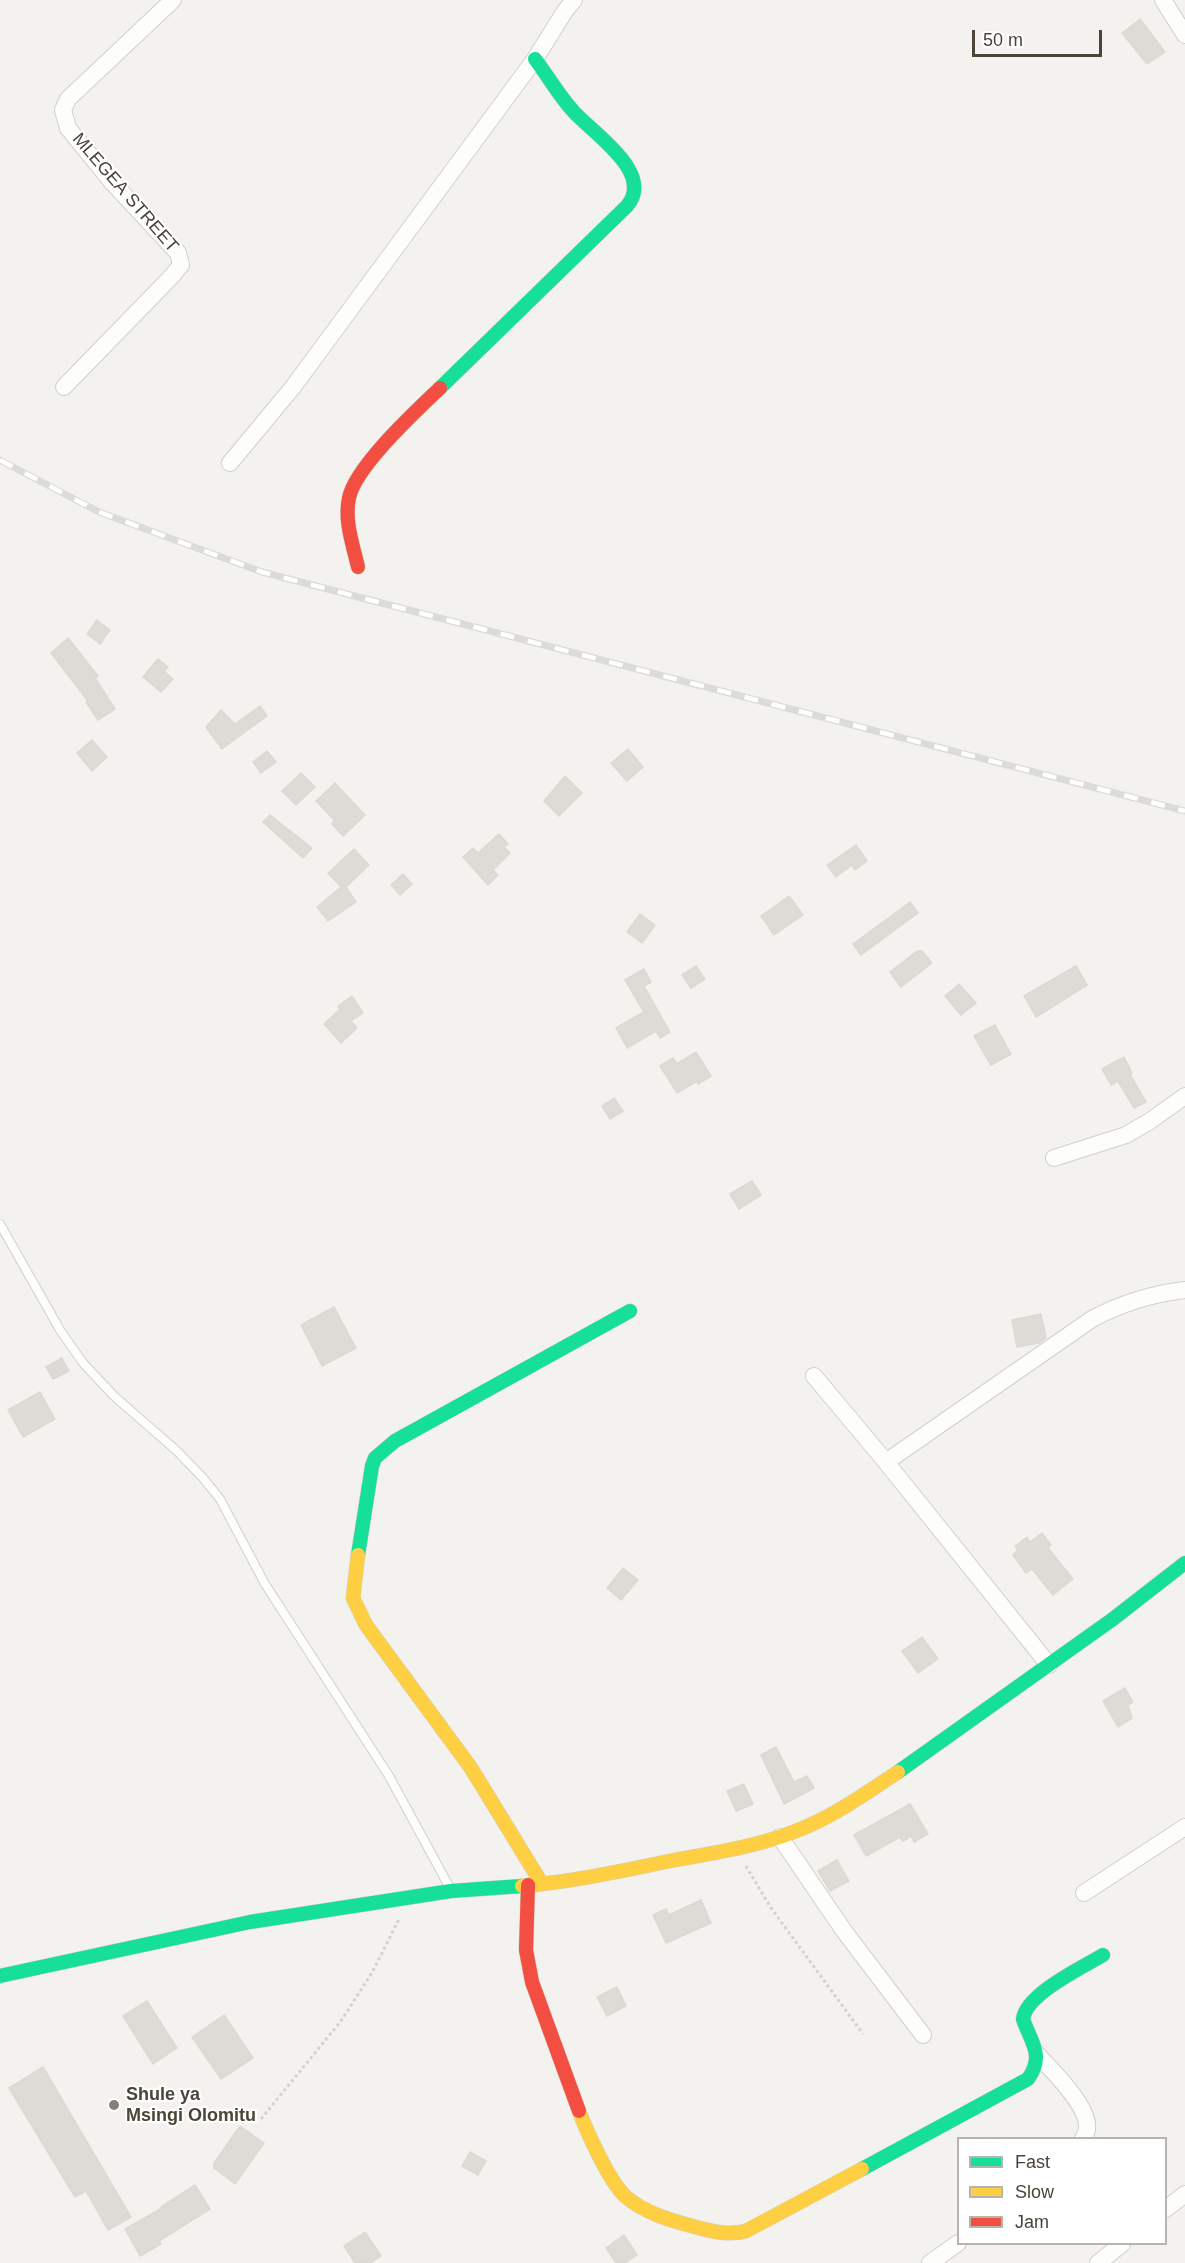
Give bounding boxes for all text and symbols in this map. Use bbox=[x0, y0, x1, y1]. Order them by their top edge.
scale bar bbox=[975, 18, 1106, 56]
text: 50 m bbox=[983, 30, 1023, 50]
street label: MLEGEA STREET bbox=[67, 129, 183, 257]
place label: Shule ya Msingi Olomitu bbox=[126, 2084, 256, 2126]
marker: Shule ya Msingi Olomitu bbox=[107, 2098, 121, 2112]
legend bbox=[957, 2137, 1167, 2245]
text: Fast bbox=[1015, 2152, 1050, 2172]
text: Slow bbox=[1015, 2182, 1054, 2202]
text: Jam bbox=[1015, 2212, 1049, 2232]

